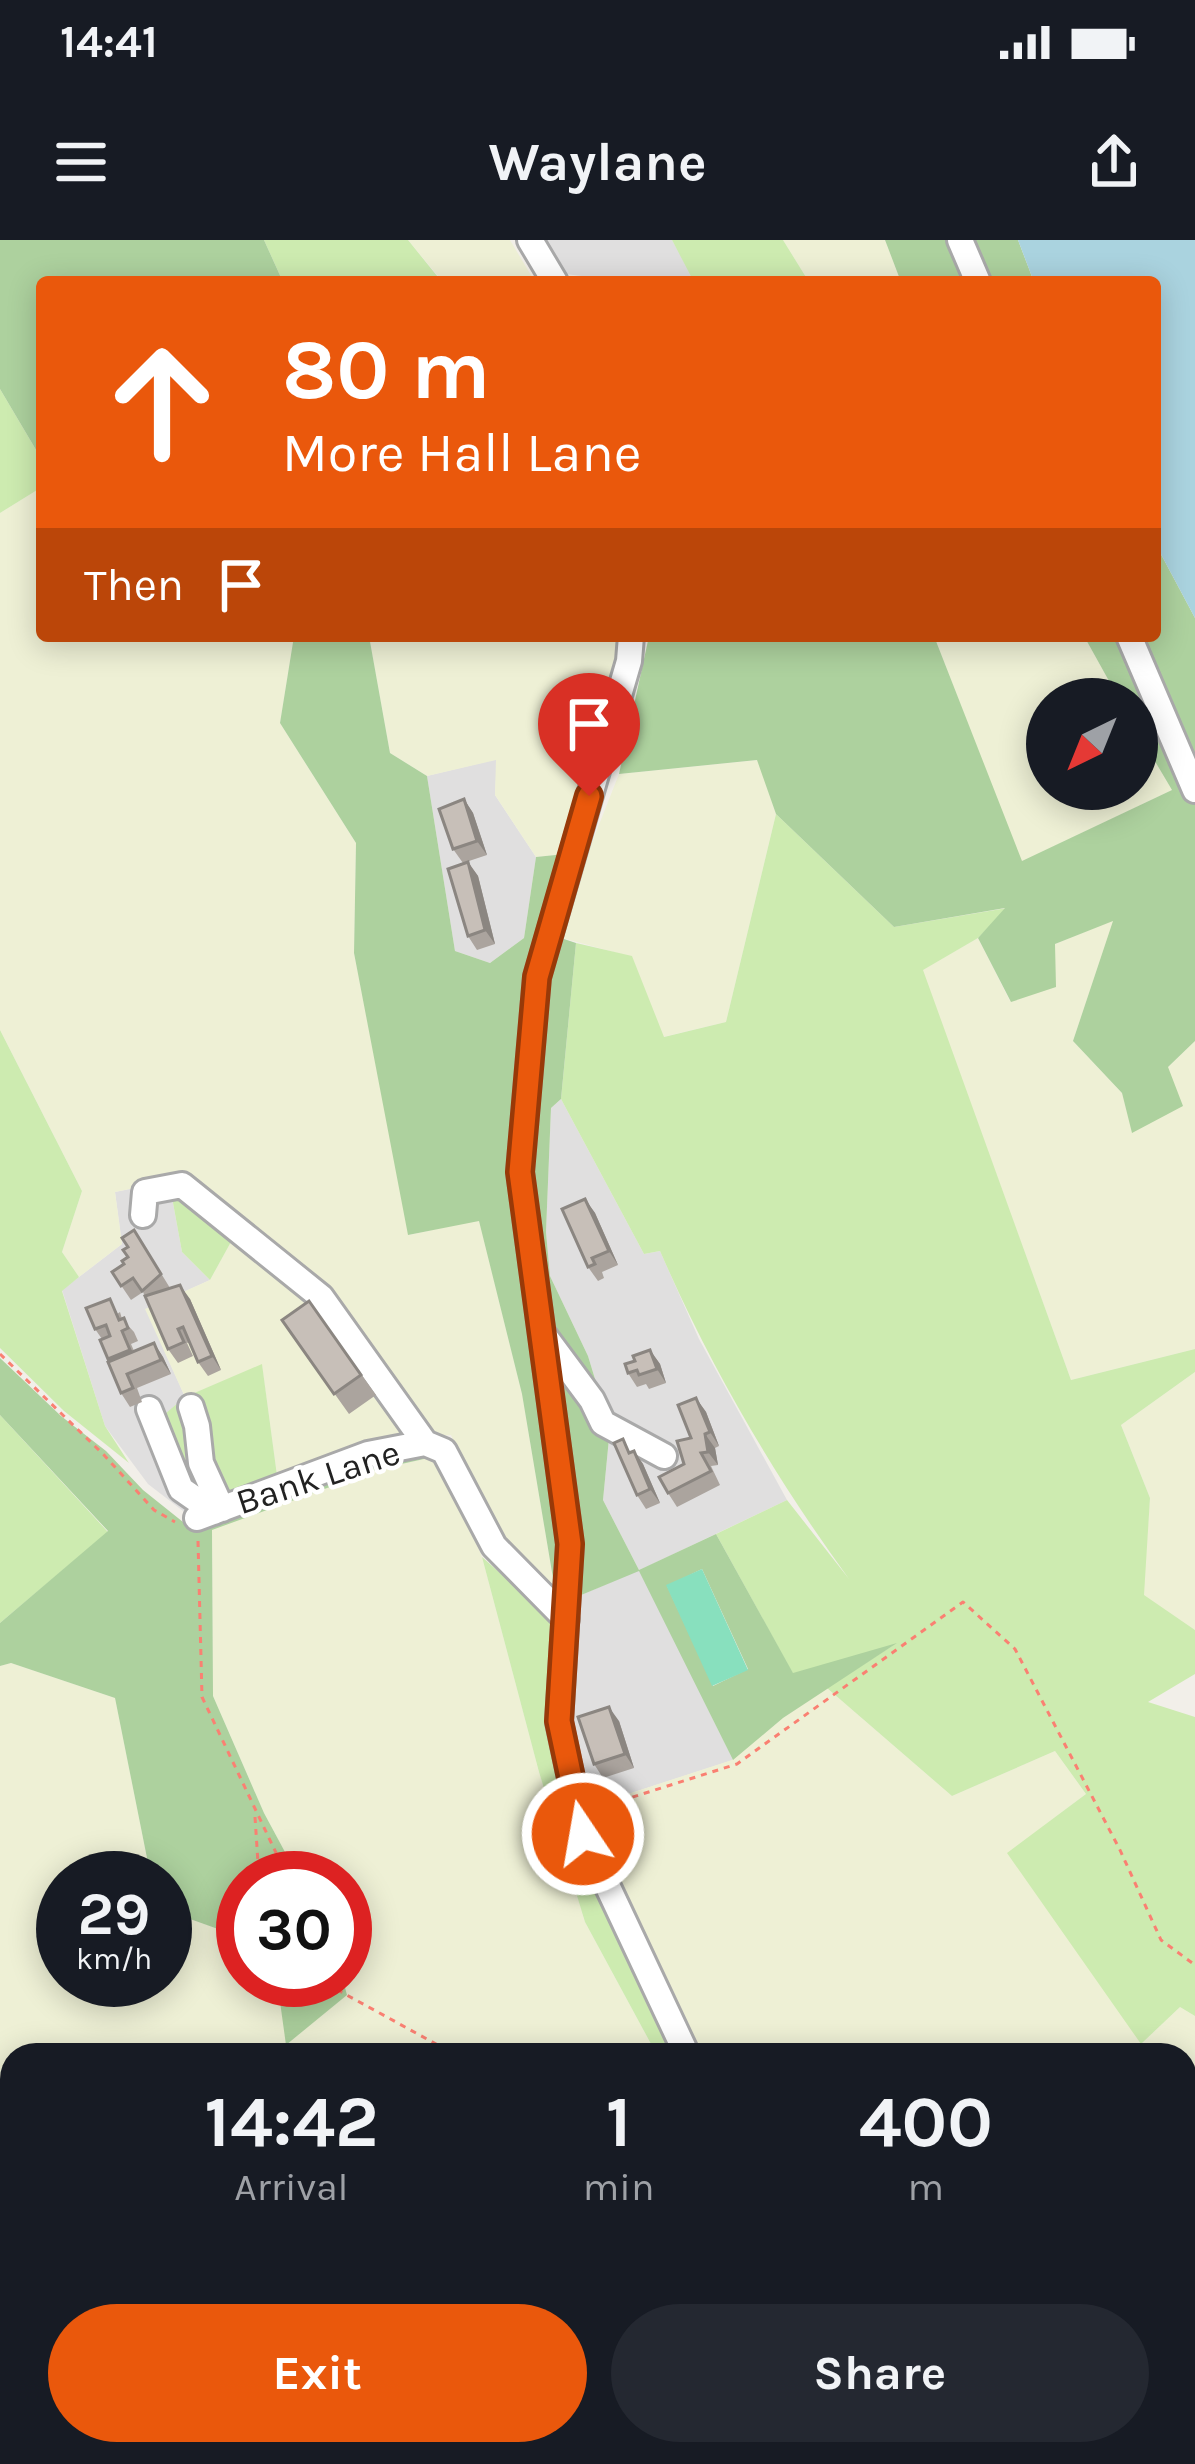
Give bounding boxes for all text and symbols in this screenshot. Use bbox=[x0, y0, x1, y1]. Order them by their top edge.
text: 14:41 bbox=[60, 16, 158, 68]
icon: menu bbox=[48, 129, 114, 195]
icon: share bbox=[1081, 129, 1147, 195]
text: Waylane bbox=[488, 130, 707, 194]
text: 80 m bbox=[282, 321, 490, 419]
icon: ahead bbox=[84, 324, 240, 480]
text: More Hall Lane bbox=[282, 421, 642, 485]
icon: arrive bbox=[208, 552, 274, 618]
text: Then bbox=[84, 559, 184, 611]
pin bbox=[538, 673, 640, 796]
north arrow bbox=[1026, 678, 1158, 810]
map controls bbox=[1026, 678, 1158, 810]
icon: arrive bbox=[556, 691, 622, 757]
street label: Bank Lane bbox=[231, 1431, 405, 1523]
position arrow bbox=[520, 1771, 646, 1897]
speed limit sign: 30 bbox=[216, 1851, 372, 2007]
text: 29 bbox=[78, 1879, 150, 1949]
text: km/h bbox=[76, 1941, 152, 1977]
text: 14:42 bbox=[204, 2080, 379, 2164]
text: 1 bbox=[606, 2080, 632, 2164]
text: 400 bbox=[859, 2080, 993, 2164]
text: Arrival bbox=[234, 2164, 349, 2210]
text: min bbox=[583, 2164, 655, 2210]
text: m bbox=[907, 2164, 944, 2210]
button: Exit bbox=[48, 2304, 587, 2442]
button: Share bbox=[611, 2304, 1149, 2442]

